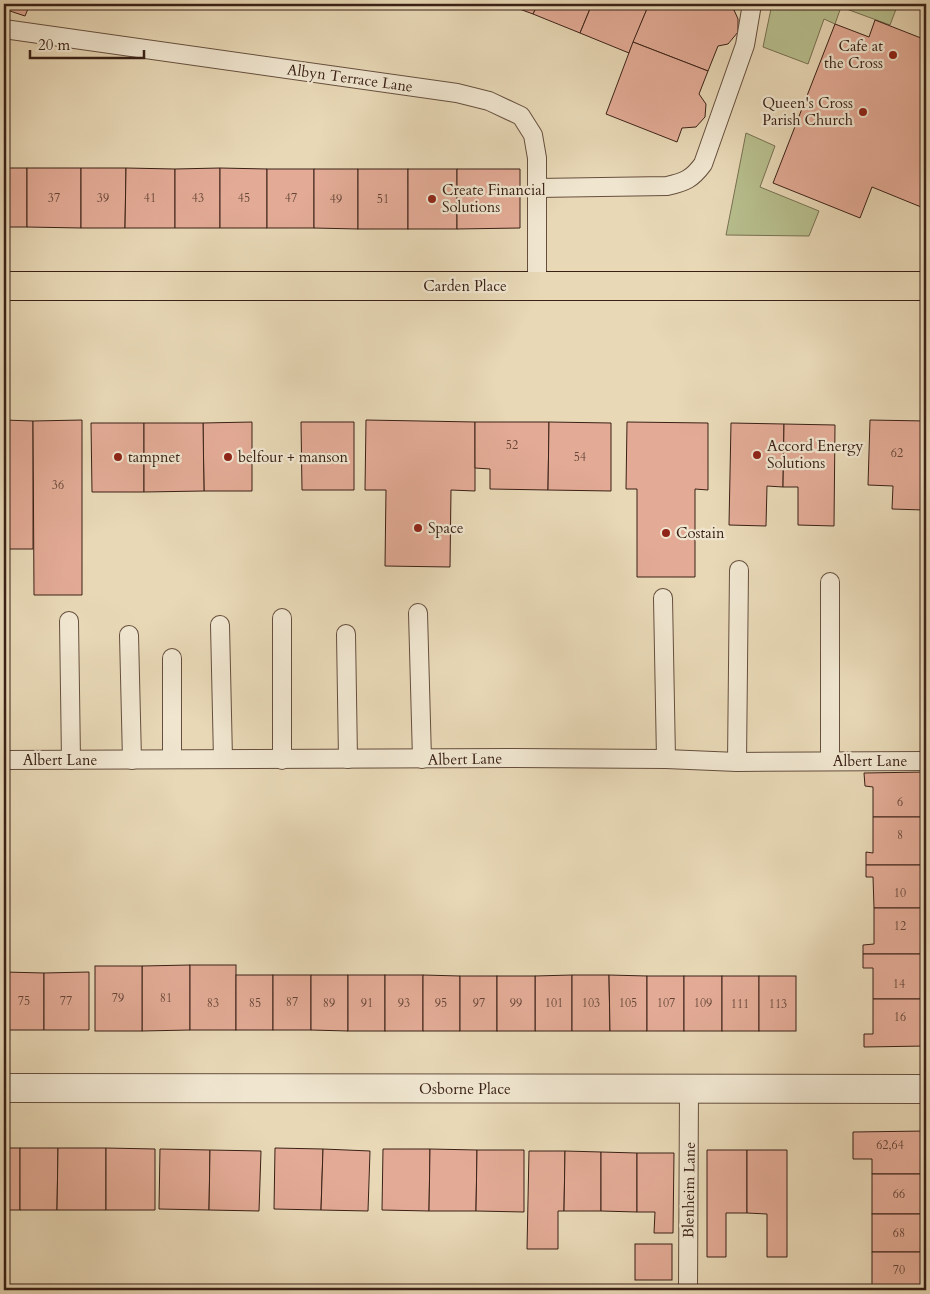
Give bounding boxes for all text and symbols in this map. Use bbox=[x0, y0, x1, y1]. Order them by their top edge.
scale bar bbox=[30, 28, 144, 60]
text: 20 m bbox=[38, 35, 70, 55]
place label: Cafe at the Cross bbox=[824, 36, 883, 73]
marker: Cafe at the Cross bbox=[887, 49, 899, 61]
street label: Albyn Terrace Lane bbox=[286, 59, 414, 97]
place label: Queen's Cross Parish Church bbox=[762, 93, 854, 130]
marker: Queen's Cross Parish Church bbox=[857, 106, 869, 118]
place label: Create Financial Solutions bbox=[442, 180, 546, 217]
house number: 37 bbox=[48, 190, 60, 206]
house number: 39 bbox=[97, 190, 109, 206]
house number: 41 bbox=[144, 190, 156, 206]
house number: 43 bbox=[192, 190, 204, 206]
house number: 45 bbox=[238, 190, 250, 206]
house number: 47 bbox=[285, 190, 297, 206]
house number: 49 bbox=[330, 191, 342, 207]
house number: 51 bbox=[377, 191, 389, 207]
marker: Create Financial Solutions bbox=[426, 193, 438, 205]
street label: Carden Place bbox=[423, 276, 507, 296]
place label: Accord Energy Solutions bbox=[767, 436, 863, 473]
house number: 52 bbox=[506, 437, 518, 453]
house number: 62 bbox=[891, 445, 903, 461]
place label: tampnet bbox=[128, 447, 180, 467]
place label: belfour + manson bbox=[238, 447, 349, 467]
house number: 54 bbox=[574, 449, 586, 465]
marker: Accord Energy Solutions bbox=[751, 449, 763, 461]
marker: tampnet bbox=[112, 451, 124, 463]
marker: belfour + manson bbox=[222, 451, 234, 463]
house number: 36 bbox=[52, 477, 64, 493]
place label: Space bbox=[428, 518, 464, 538]
marker: Space bbox=[412, 522, 424, 534]
place label: Costain bbox=[676, 523, 725, 543]
marker: Costain bbox=[660, 527, 672, 539]
street label: Albert Lane bbox=[428, 748, 503, 770]
street label: Albert Lane bbox=[23, 750, 97, 770]
street label: Albert Lane bbox=[833, 751, 907, 771]
house number: 6 bbox=[897, 794, 903, 810]
house number: 8 bbox=[897, 827, 903, 843]
house number: 10 bbox=[894, 885, 906, 901]
house number: 12 bbox=[894, 918, 906, 934]
house number: 14 bbox=[893, 976, 905, 992]
house number: 79 bbox=[112, 990, 124, 1006]
house number: 81 bbox=[160, 990, 172, 1006]
house number: 75 bbox=[18, 993, 30, 1009]
house number: 77 bbox=[60, 993, 72, 1009]
house number: 87 bbox=[286, 994, 298, 1010]
house number: 83 bbox=[207, 995, 219, 1011]
house number: 85 bbox=[249, 995, 261, 1011]
house number: 89 bbox=[323, 995, 335, 1011]
house number: 91 bbox=[361, 995, 373, 1011]
house number: 93 bbox=[398, 995, 410, 1011]
house number: 95 bbox=[435, 995, 447, 1011]
house number: 97 bbox=[473, 995, 485, 1011]
house number: 99 bbox=[510, 995, 522, 1011]
house number: 101 bbox=[545, 995, 563, 1011]
house number: 103 bbox=[582, 995, 600, 1011]
house number: 105 bbox=[619, 995, 637, 1011]
house number: 107 bbox=[657, 995, 675, 1011]
house number: 109 bbox=[694, 995, 712, 1011]
house number: 111 bbox=[731, 996, 749, 1012]
house number: 113 bbox=[769, 996, 787, 1012]
house number: 16 bbox=[894, 1009, 906, 1025]
street label: Osborne Place bbox=[419, 1079, 511, 1099]
house number: 62,64 bbox=[876, 1137, 904, 1153]
street label: Blenheim Lane bbox=[678, 1142, 700, 1238]
house number: 66 bbox=[893, 1186, 905, 1202]
house number: 68 bbox=[893, 1225, 905, 1241]
house number: 70 bbox=[893, 1262, 905, 1278]

